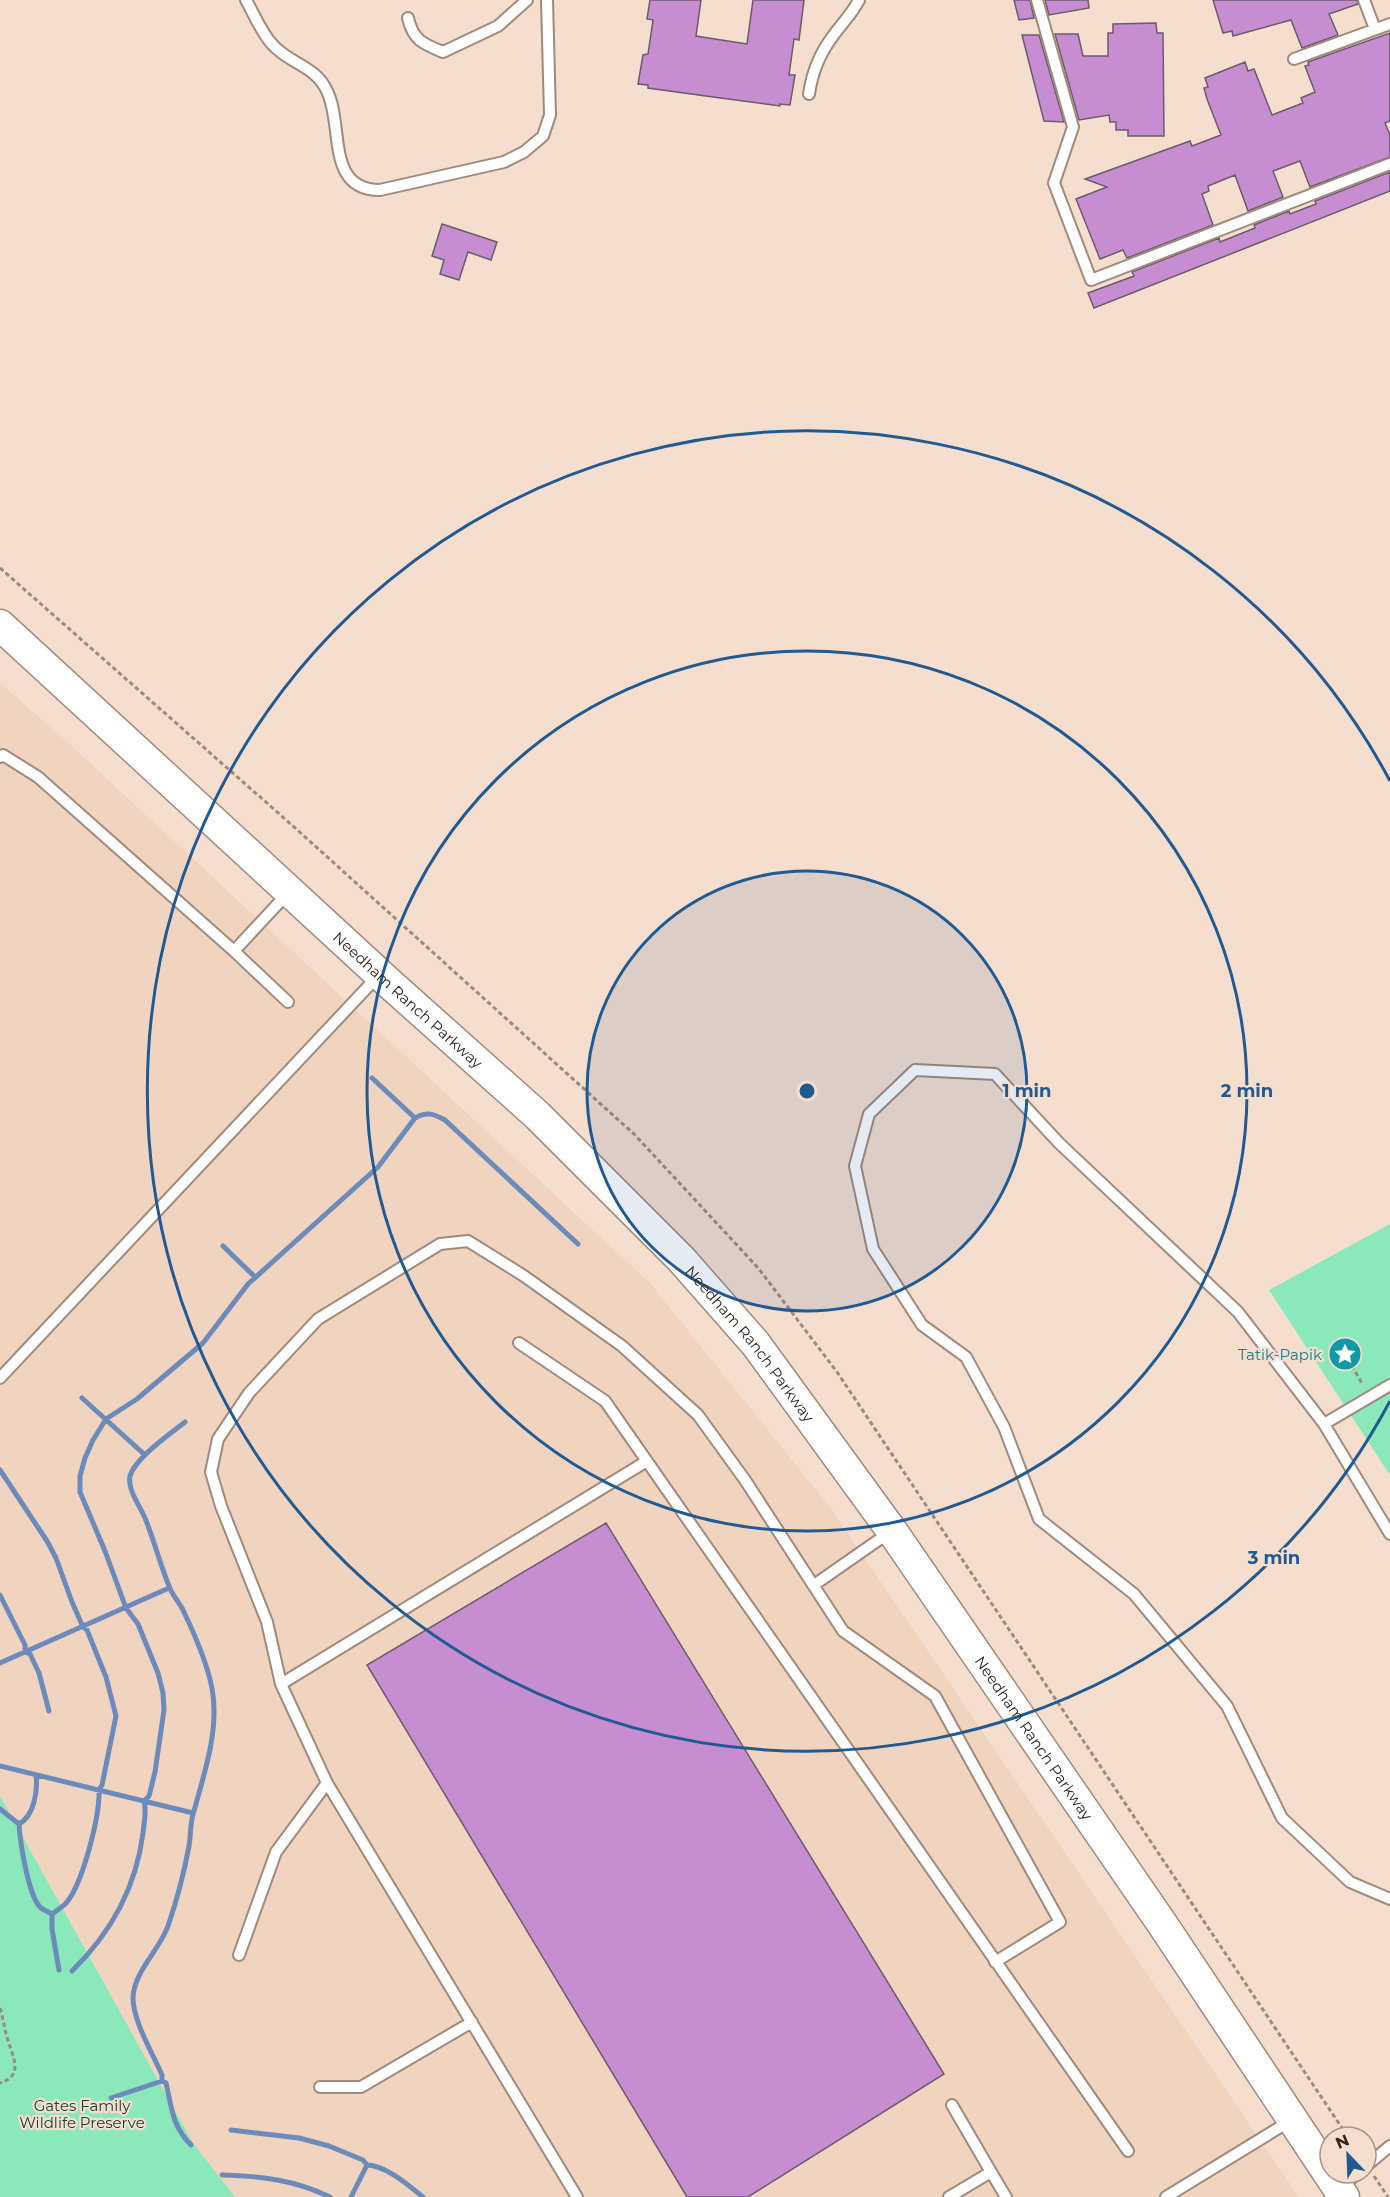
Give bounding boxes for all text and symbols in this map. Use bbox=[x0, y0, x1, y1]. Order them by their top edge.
street label: Needham Ranch Parkway bbox=[329, 927, 488, 1072]
text: 1 min bbox=[1003, 1080, 1051, 1102]
text: 2 min bbox=[1221, 1080, 1273, 1102]
centre of rings bbox=[797, 1081, 817, 1101]
street label: Needham Ranch Parkway bbox=[682, 1262, 819, 1426]
place icon: Tatik-Papik bbox=[1327, 1336, 1363, 1372]
place label: Tatik-Papik bbox=[1238, 1345, 1322, 1364]
text: 3 min bbox=[1247, 1547, 1300, 1569]
street label: Needham Ranch Parkway bbox=[971, 1652, 1098, 1824]
park label: Gates Family Wildlife Preserve bbox=[19, 2096, 145, 2132]
north arrow bbox=[1318, 2125, 1378, 2185]
text: N bbox=[1333, 2130, 1352, 2153]

